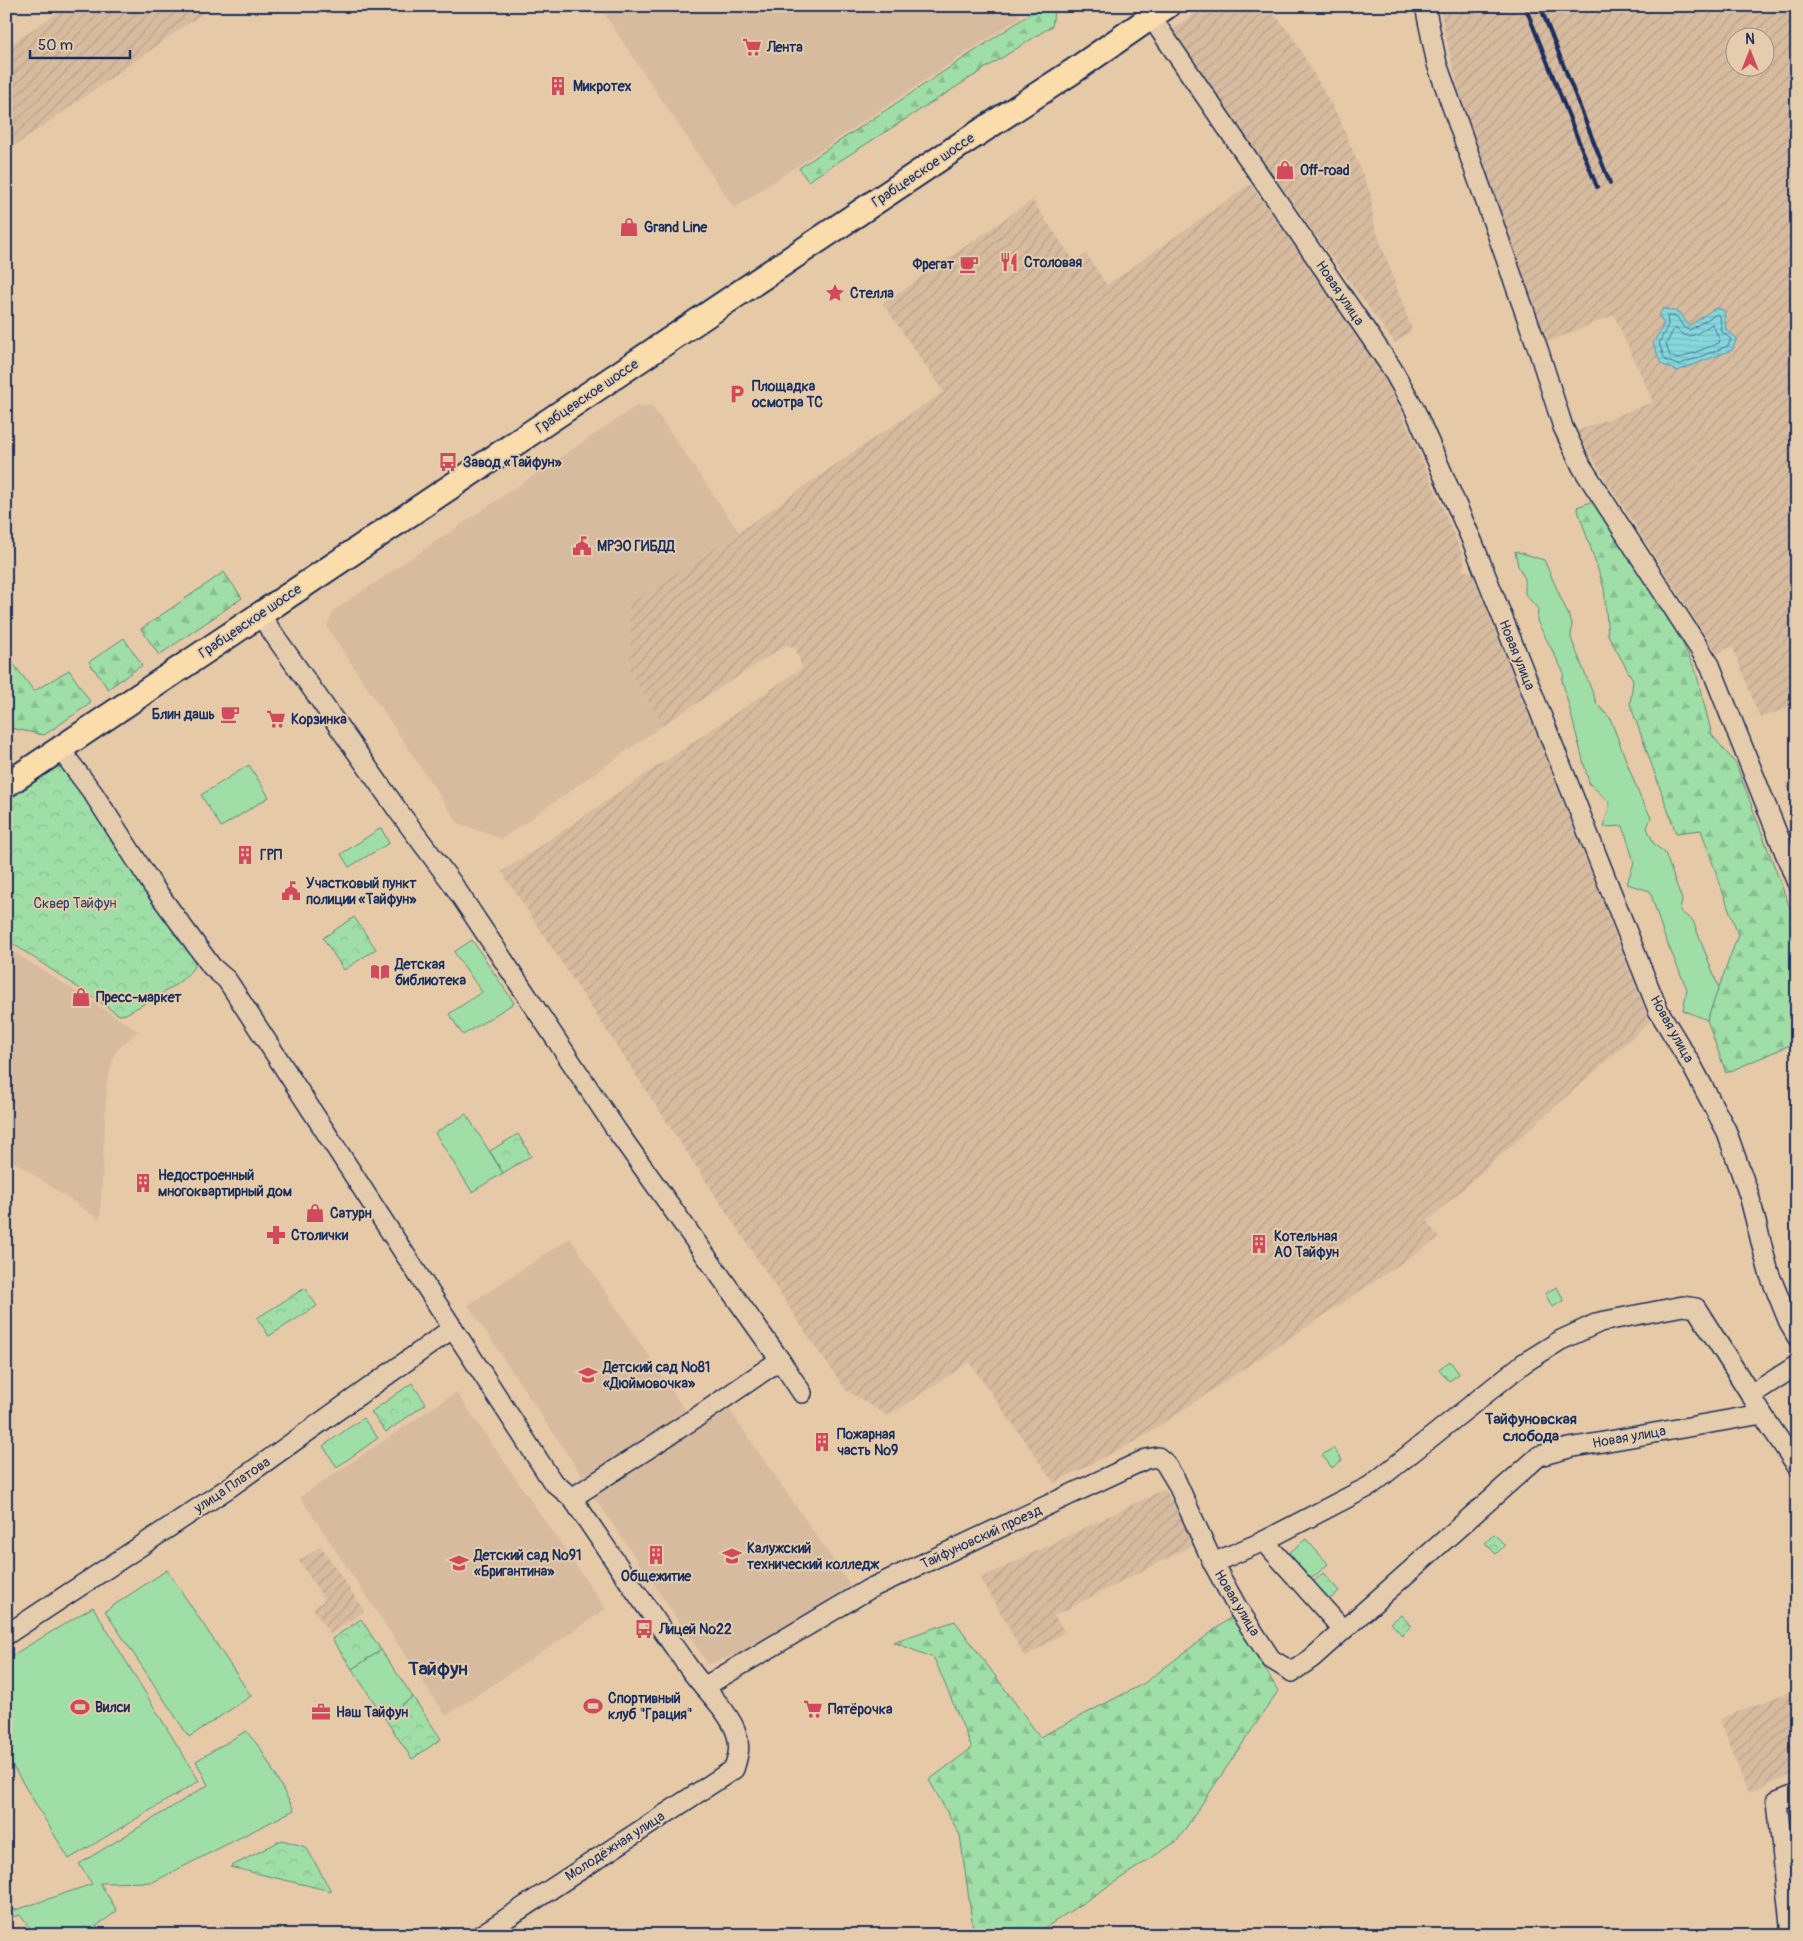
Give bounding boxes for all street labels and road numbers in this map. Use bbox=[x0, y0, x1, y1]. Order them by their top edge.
street label: Грабцевское шоссе bbox=[868, 129, 978, 211]
street label: Новая улица bbox=[1312, 257, 1368, 329]
street label: Грабцевское шоссе bbox=[532, 355, 642, 437]
street label: Грабцевское шоссе bbox=[195, 580, 305, 662]
street label: Новая улица bbox=[1495, 617, 1539, 693]
street label: Новая улица bbox=[1647, 992, 1697, 1066]
street label: Новая улица bbox=[1591, 1422, 1667, 1452]
street label: улица Платова bbox=[190, 1453, 273, 1517]
street label: Тайфуновский проезд bbox=[918, 1501, 1045, 1573]
street label: Новая улица bbox=[1211, 1567, 1263, 1639]
street label: Молодёжная улица bbox=[562, 1807, 668, 1885]

